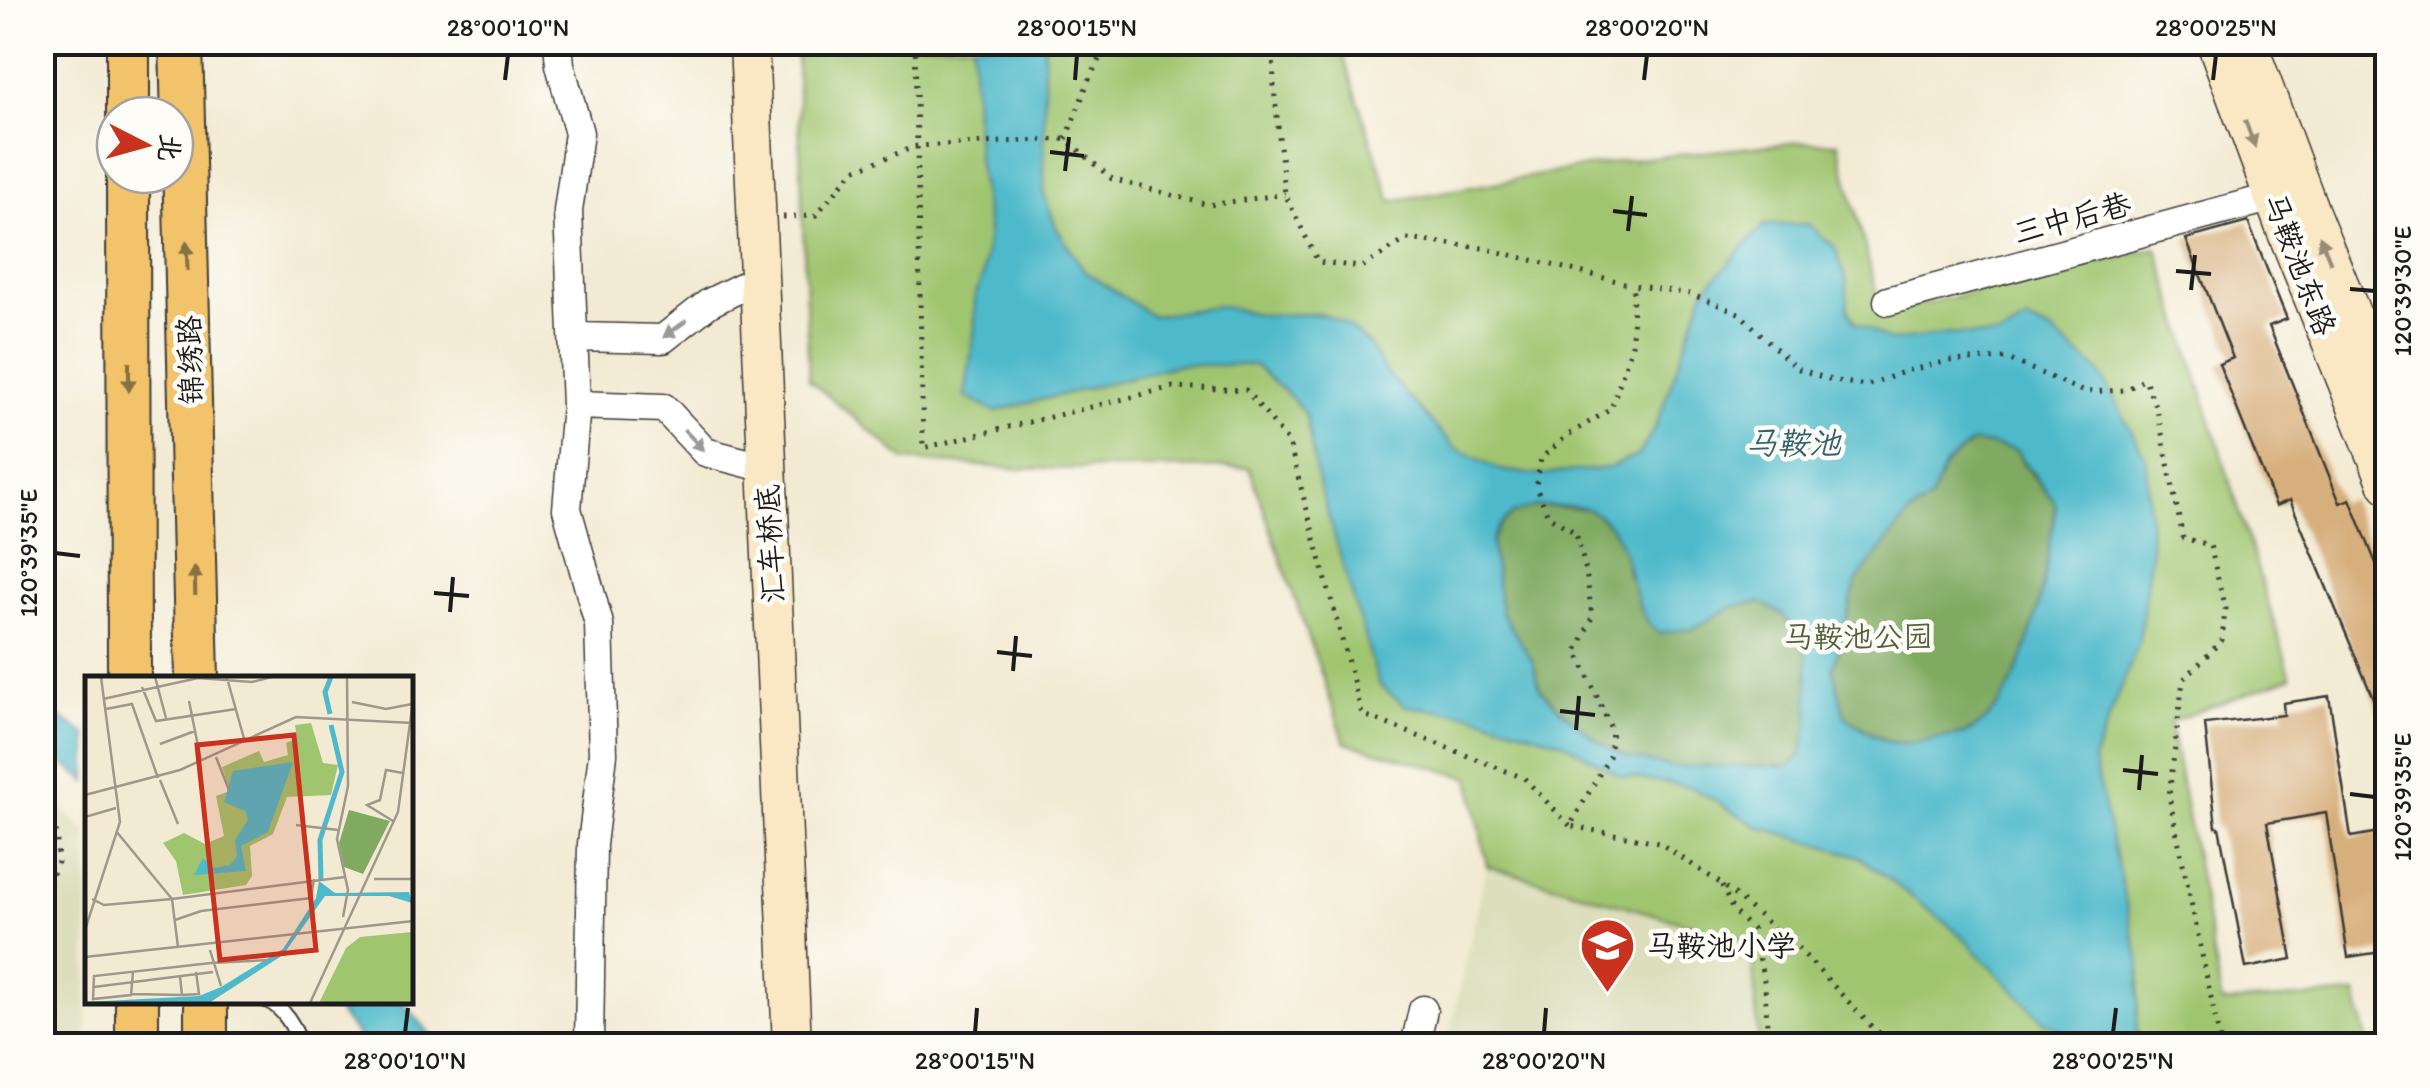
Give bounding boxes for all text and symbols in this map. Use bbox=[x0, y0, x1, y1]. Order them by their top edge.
text: 28°00'10"N bbox=[447, 12, 569, 42]
text: 28°00'15"N bbox=[1017, 12, 1137, 42]
text: 28°00'20"N bbox=[1585, 12, 1709, 42]
text: 28°00'25"N bbox=[2155, 12, 2277, 42]
north arrow bbox=[95, 95, 195, 195]
one-way arrow bbox=[2243, 119, 2258, 149]
text: 北 bbox=[151, 132, 188, 163]
street label: 三中后巷 bbox=[2009, 185, 2135, 251]
street label: 马鞍池东路 bbox=[2256, 187, 2344, 341]
text: 120°39'30"E bbox=[2387, 226, 2417, 356]
one-way arrow bbox=[2316, 233, 2332, 263]
one-way arrow bbox=[179, 239, 195, 271]
street label: 锦绣路 bbox=[170, 314, 210, 406]
one-way arrow bbox=[662, 319, 688, 338]
one-way arrow bbox=[121, 362, 137, 394]
water label: 马鞍池 bbox=[1745, 424, 1842, 462]
one-way arrow bbox=[682, 428, 705, 452]
street label: 汇车桥底 bbox=[748, 483, 792, 605]
text: 120°39'35"E bbox=[13, 489, 43, 617]
one-way arrow bbox=[187, 564, 203, 596]
park label: 马鞍池公园 bbox=[1783, 618, 1933, 655]
inset map bbox=[85, 676, 412, 1003]
text: 120°39'35"E bbox=[2387, 733, 2417, 861]
school or university icon: 马鞍池小学 bbox=[1577, 915, 1637, 994]
place label: 马鞍池小学 bbox=[1646, 927, 1796, 964]
text: 28°00'10"N bbox=[344, 1045, 466, 1075]
text: 28°00'15"N bbox=[915, 1045, 1035, 1075]
text: 28°00'20"N bbox=[1482, 1045, 1606, 1075]
text: 28°00'25"N bbox=[2052, 1045, 2174, 1075]

